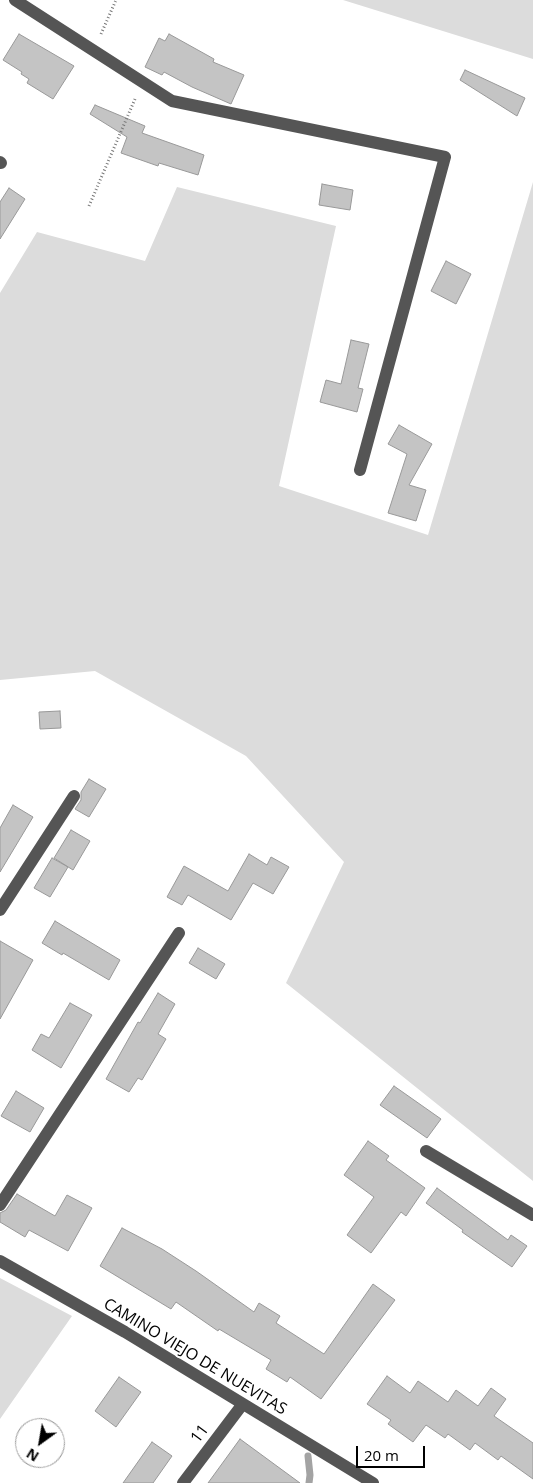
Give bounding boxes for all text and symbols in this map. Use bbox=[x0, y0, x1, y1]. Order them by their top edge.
street label: CAMINO VIEJO DE NUEVITAS bbox=[100, 1295, 290, 1419]
north arrow bbox=[15, 1418, 65, 1468]
street label: 11 bbox=[187, 1421, 213, 1447]
scale bar bbox=[358, 1436, 427, 1468]
text: N bbox=[22, 1444, 42, 1466]
text: 20 m bbox=[364, 1445, 399, 1465]

